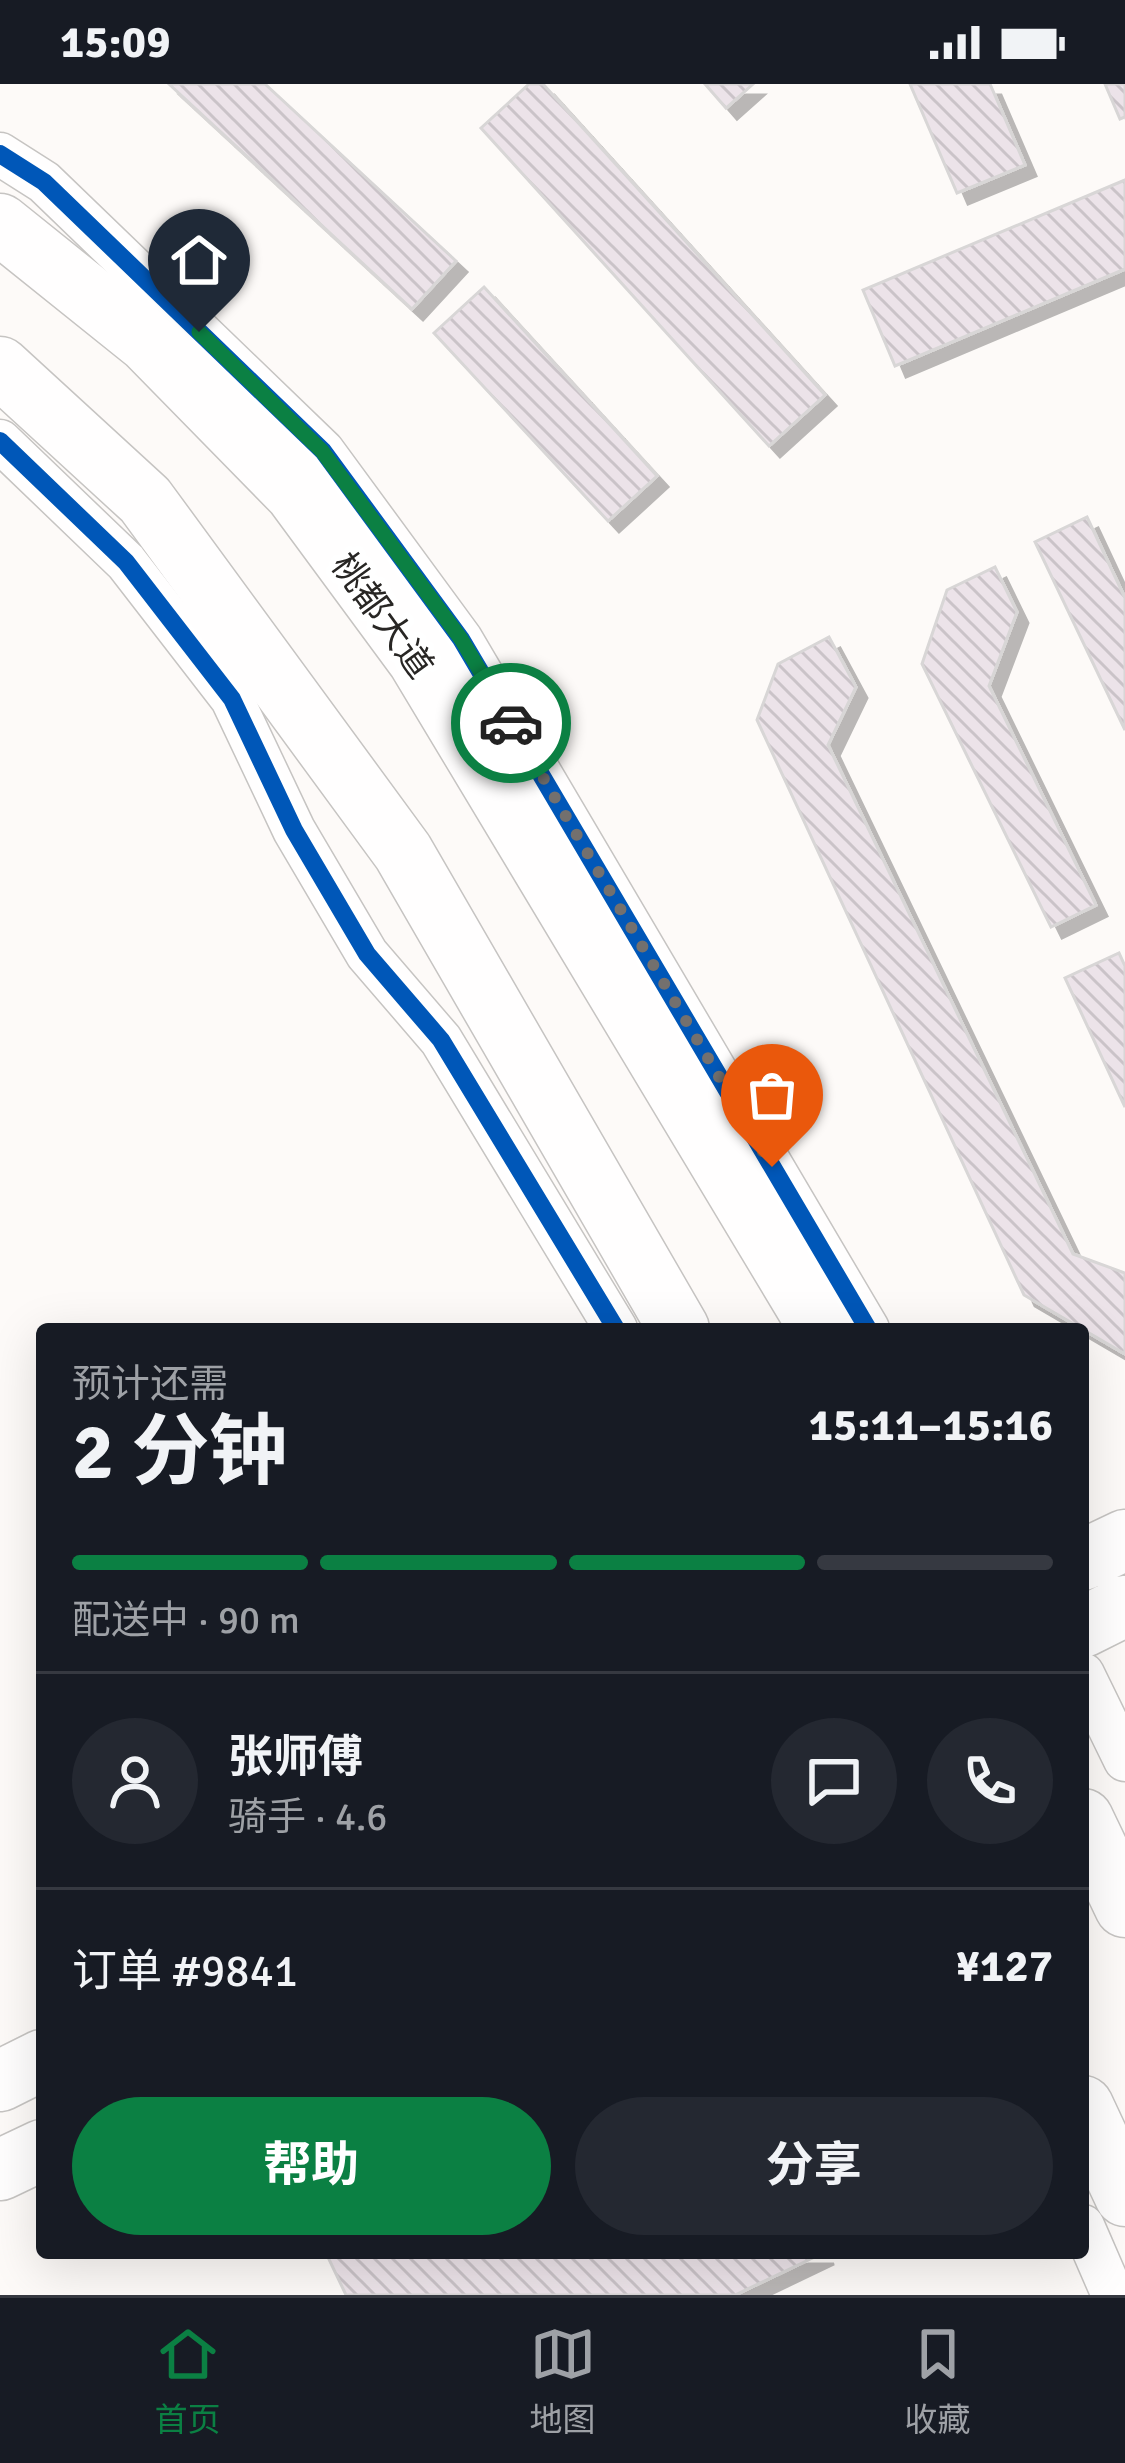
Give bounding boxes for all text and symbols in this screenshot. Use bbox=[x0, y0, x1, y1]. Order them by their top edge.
text: 15:09 bbox=[60, 15, 170, 70]
pin bbox=[148, 209, 250, 332]
icon: home bbox=[166, 227, 232, 293]
street label: 桃都大道 bbox=[321, 544, 442, 687]
courier bbox=[451, 663, 571, 783]
icon: car bbox=[478, 690, 544, 756]
pin bbox=[721, 1044, 823, 1167]
icon: bag bbox=[739, 1062, 805, 1128]
text: 预计还需 bbox=[72, 1360, 228, 1408]
text: 15:11–15:16 bbox=[809, 1398, 1053, 1453]
text: 2 分钟 bbox=[72, 1405, 287, 1501]
text: 配送中 · 90 m bbox=[72, 1596, 300, 1644]
button: person bbox=[72, 1718, 198, 1844]
button: chat bbox=[771, 1718, 897, 1844]
button: phone bbox=[927, 1718, 1053, 1844]
text: 张师傅 bbox=[228, 1730, 363, 1785]
text: 骑手 · 4.6 bbox=[228, 1793, 387, 1841]
text: ¥127 bbox=[956, 1939, 1053, 1994]
text: 订单 #9841 bbox=[72, 1944, 298, 1999]
button: 帮助 bbox=[72, 2097, 551, 2235]
button: 分享 bbox=[575, 2097, 1053, 2235]
tab: 首页 bbox=[155, 2321, 221, 2441]
tab: 地图 bbox=[530, 2321, 596, 2441]
tab: 收藏 bbox=[905, 2321, 971, 2441]

